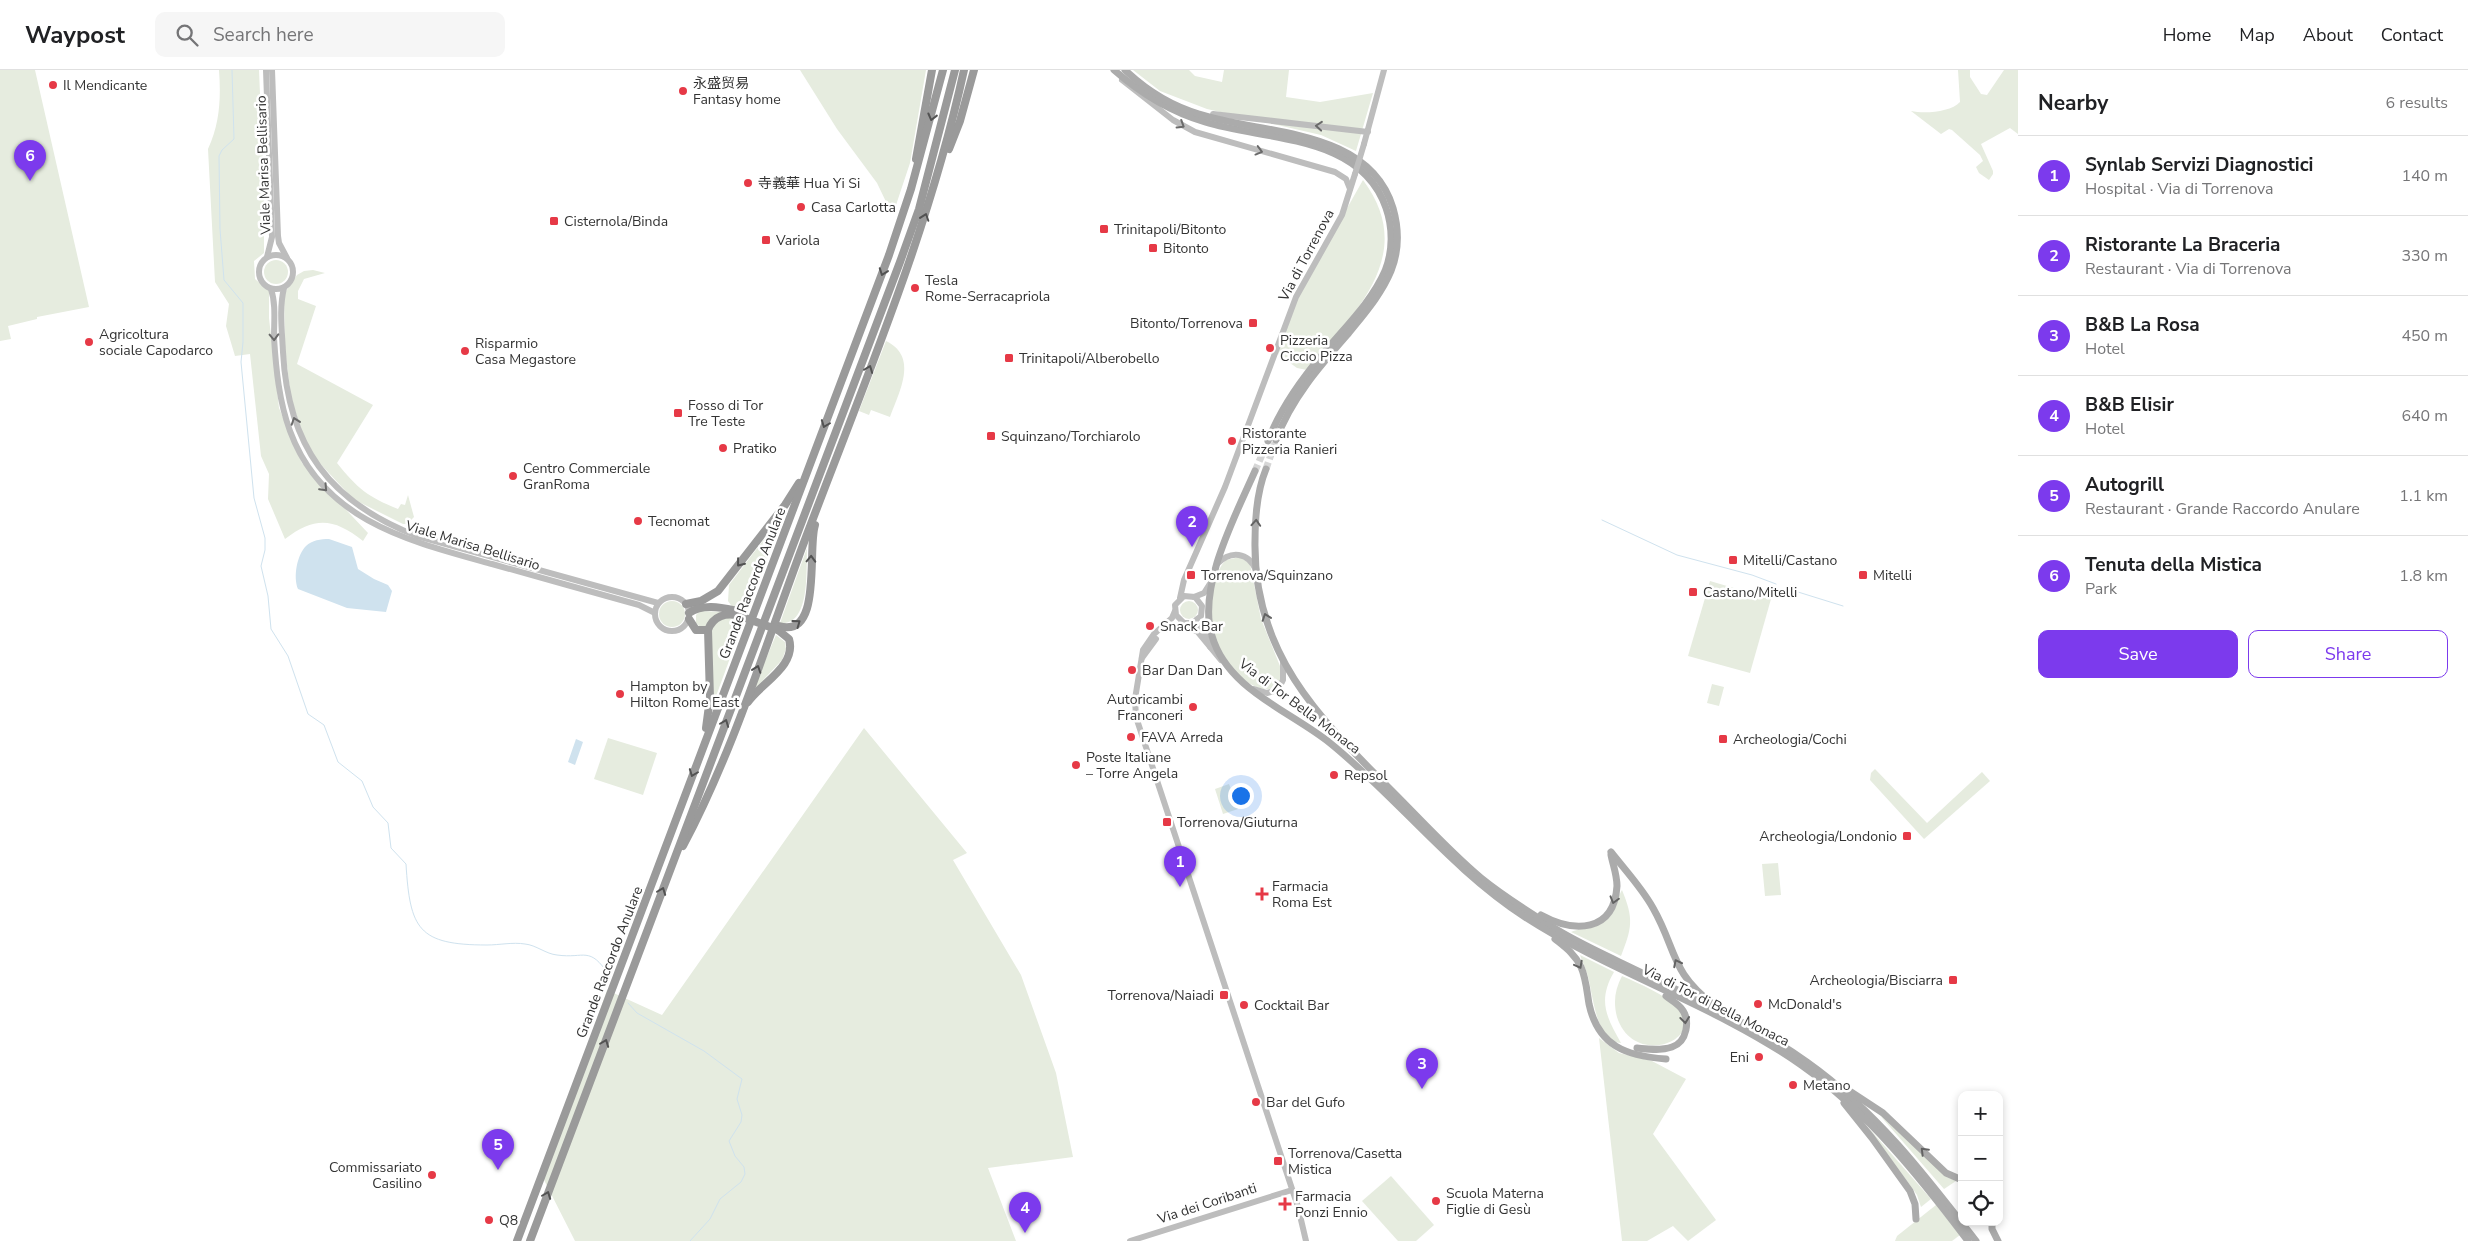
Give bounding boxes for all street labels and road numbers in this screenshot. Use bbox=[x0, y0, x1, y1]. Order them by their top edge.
street label: Viale Marisa Bellisario bbox=[252, 95, 275, 236]
street label: Via di Torrenova bbox=[1274, 206, 1339, 305]
street label: Grande Raccordo Anulare bbox=[715, 504, 790, 662]
street label: Viale Marisa Bellisario bbox=[402, 516, 543, 575]
street label: Via di Tor Bella Monaca bbox=[1234, 654, 1364, 758]
street label: Grande Raccordo Anulare bbox=[572, 883, 647, 1041]
street label: Via di Tor di Bella Monaca bbox=[1638, 960, 1793, 1051]
street label: Via dei Coribanti bbox=[1154, 1179, 1259, 1229]

